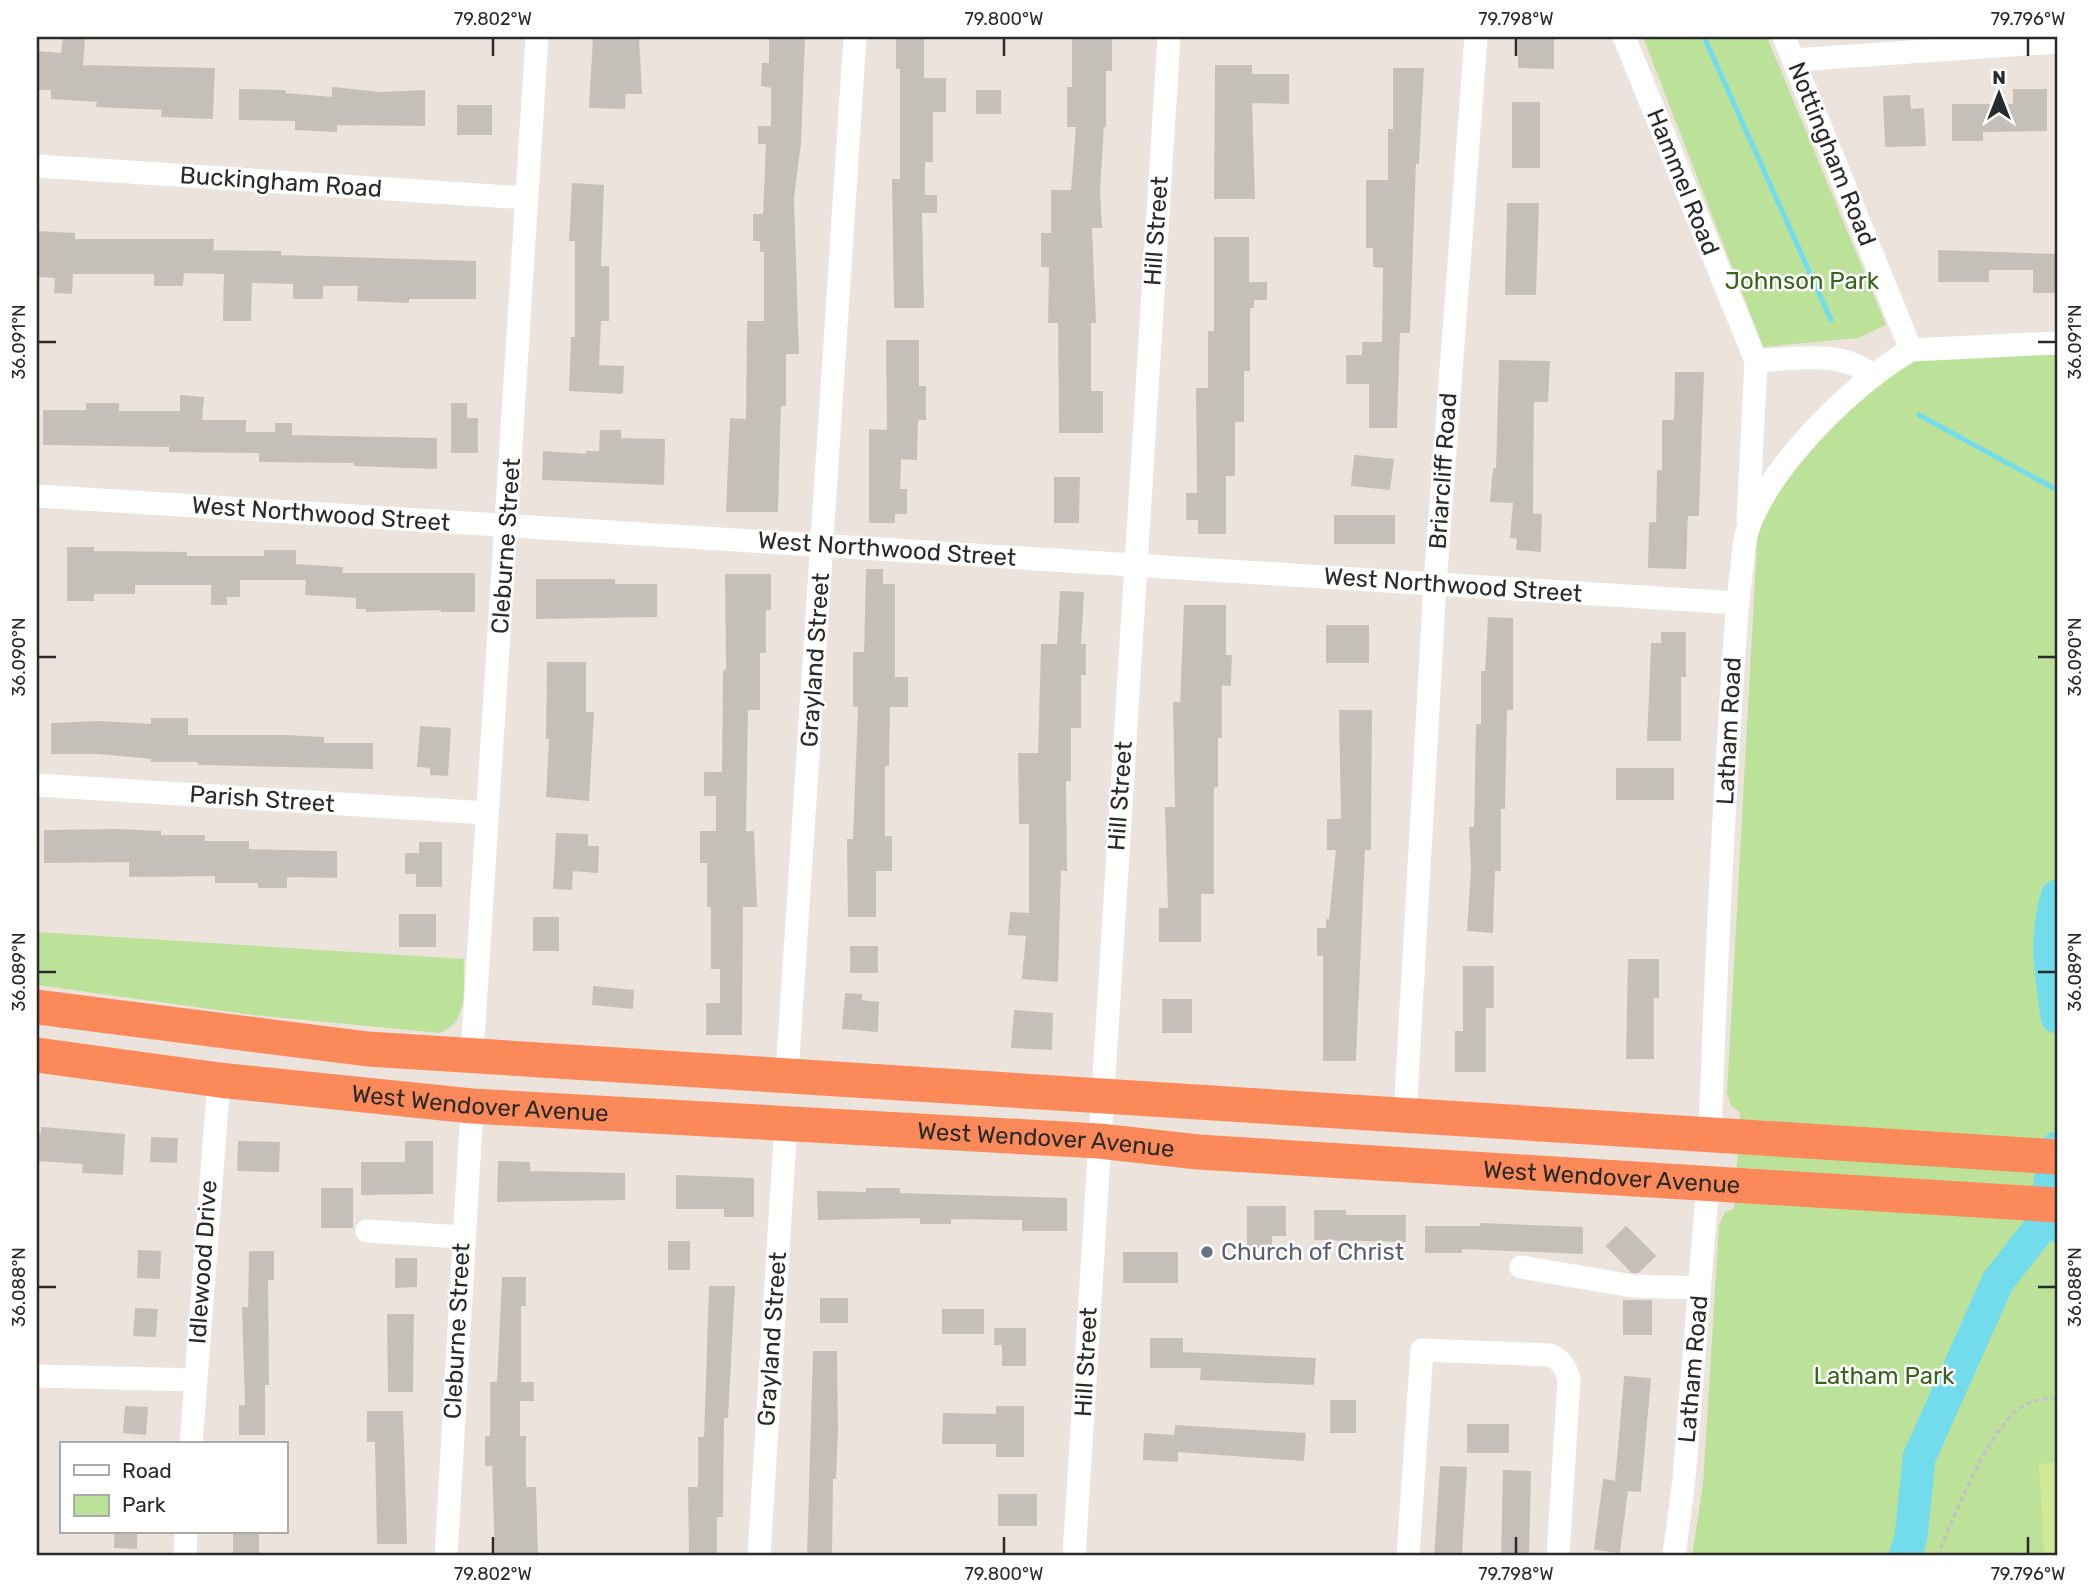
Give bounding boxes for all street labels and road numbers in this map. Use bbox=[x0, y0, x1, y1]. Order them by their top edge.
street label: Nottingham Road bbox=[1782, 58, 1882, 250]
street label: Hammel Road bbox=[1641, 105, 1725, 259]
street label: Buckingham Road bbox=[179, 161, 383, 203]
street label: Hill Street bbox=[1138, 175, 1174, 287]
street label: Briarcliff Road bbox=[1424, 392, 1462, 550]
street label: Cleburne Street bbox=[486, 457, 526, 635]
street label: West Northwood Street bbox=[191, 491, 451, 537]
street label: West Northwood Street bbox=[757, 526, 1017, 572]
street label: West Northwood Street bbox=[1323, 562, 1583, 608]
street label: Grayland Street bbox=[795, 572, 835, 748]
street label: Latham Road bbox=[1711, 656, 1747, 806]
street label: Hill Street bbox=[1102, 740, 1138, 852]
street label: Parish Street bbox=[188, 780, 336, 818]
street label: West Wendover Avenue bbox=[350, 1080, 609, 1128]
street label: West Wendover Avenue bbox=[917, 1117, 1176, 1163]
street label: West Wendover Avenue bbox=[1482, 1156, 1741, 1199]
street label: Idlewood Drive bbox=[183, 1179, 223, 1345]
street label: Cleburne Street bbox=[438, 1242, 476, 1420]
street label: Grayland Street bbox=[752, 1251, 792, 1427]
street label: Latham Road bbox=[1673, 1294, 1713, 1444]
street label: Hill Street bbox=[1069, 1306, 1103, 1418]

